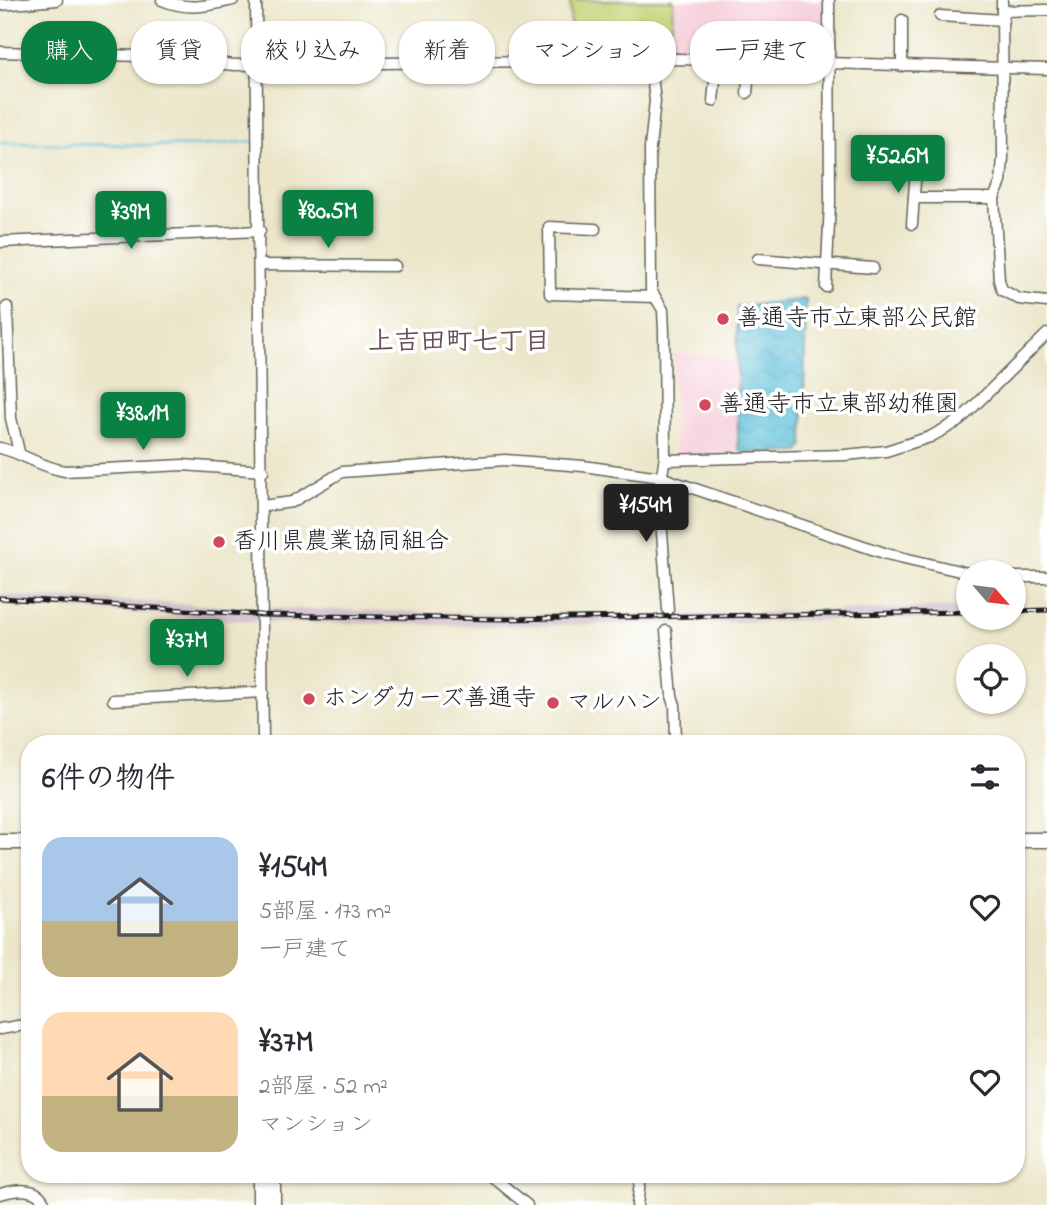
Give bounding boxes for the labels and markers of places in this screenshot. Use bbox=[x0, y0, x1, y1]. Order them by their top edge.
pin: ¥52.6M bbox=[841, 136, 955, 195]
pin: ¥80.5M bbox=[271, 190, 385, 250]
pin: ¥39M bbox=[90, 191, 172, 251]
place label: 善通寺市立東部公民館 bbox=[737, 302, 977, 337]
marker: 善通寺市立東部公民館 bbox=[715, 311, 731, 327]
place label: 善通寺市立東部幼稚園 bbox=[719, 388, 959, 423]
pin: ¥38.1M bbox=[86, 392, 200, 452]
marker: 善通寺市立東部幼稚園 bbox=[697, 397, 713, 413]
pin: ¥154M bbox=[597, 484, 695, 544]
place label: 香川県農業協同組合 bbox=[233, 525, 449, 560]
marker: 香川県農業協同組合 bbox=[211, 534, 227, 550]
pin: ¥37M bbox=[146, 620, 228, 679]
place label: ホンダカーズ善通寺 bbox=[323, 682, 536, 717]
place label: マルハン bbox=[567, 686, 662, 721]
marker: ホンダカーズ善通寺 bbox=[301, 691, 317, 707]
marker: マルハン bbox=[545, 695, 561, 711]

